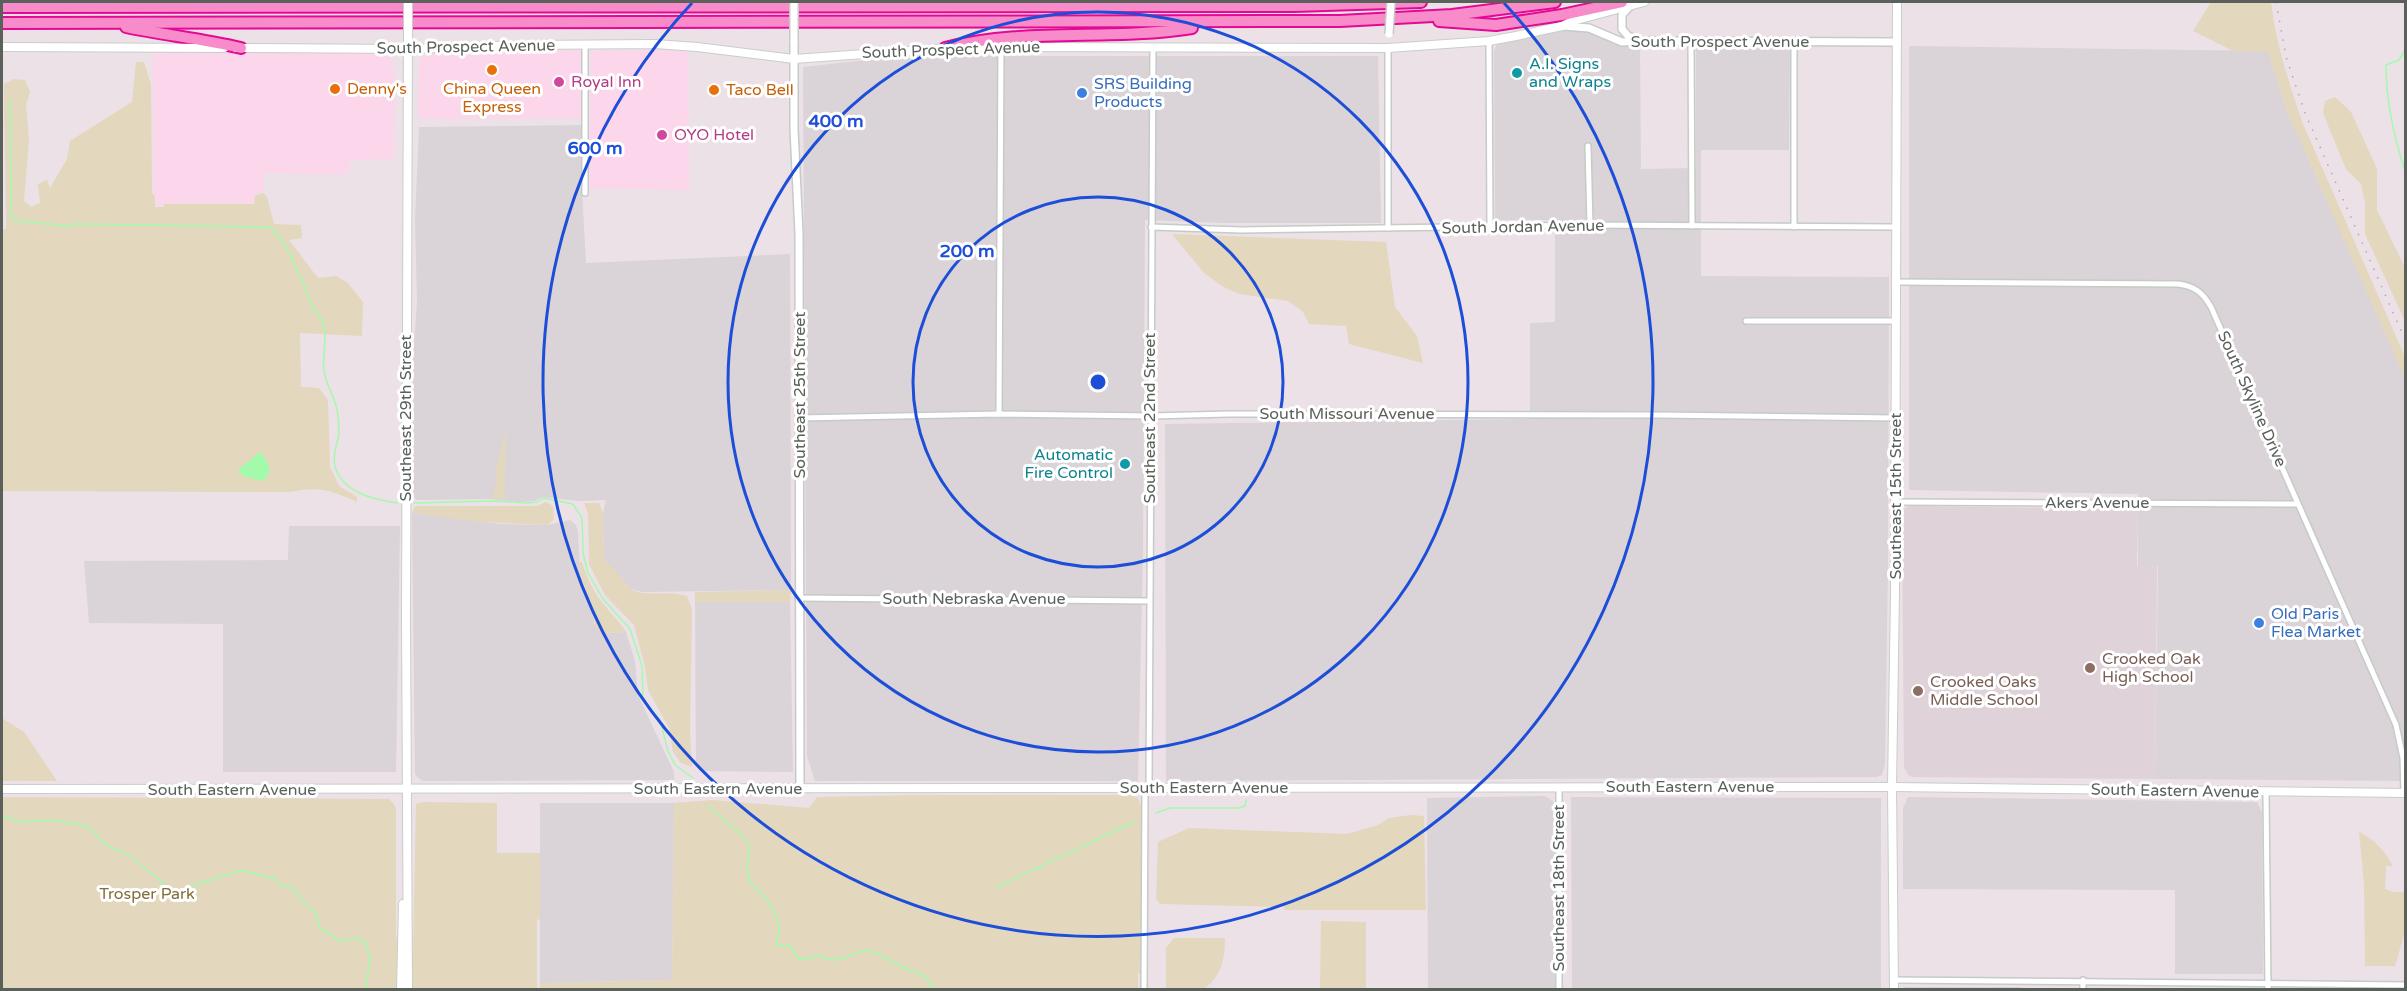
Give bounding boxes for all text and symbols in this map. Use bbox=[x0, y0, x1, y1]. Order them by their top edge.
street label: South Prospect Avenue bbox=[1631, 32, 1809, 52]
street label: South Prospect Avenue bbox=[377, 35, 555, 59]
street label: South Prospect Avenue bbox=[861, 37, 1041, 63]
place label: A.I. Signs and Wraps bbox=[1529, 54, 1611, 92]
marker: China Queen Express bbox=[485, 63, 499, 77]
marker: A.I. Signs and Wraps bbox=[1510, 66, 1524, 80]
place label: Royal Inn bbox=[571, 72, 642, 92]
place label: SRS Building Products bbox=[1094, 74, 1192, 112]
marker: Royal Inn bbox=[552, 75, 566, 89]
place label: Denny's bbox=[347, 79, 407, 99]
place label: China Queen Express bbox=[443, 79, 541, 117]
place label: Taco Bell bbox=[726, 80, 794, 100]
marker: Denny's bbox=[328, 82, 342, 96]
marker: Taco Bell bbox=[707, 83, 721, 97]
marker: SRS Building Products bbox=[1075, 86, 1089, 100]
text: 400 m bbox=[808, 110, 864, 132]
place label: OYO Hotel bbox=[674, 125, 754, 145]
marker: OYO Hotel bbox=[655, 128, 669, 142]
text: 600 m bbox=[567, 137, 623, 159]
street label: South Jordan Avenue bbox=[1441, 216, 1605, 238]
text: 200 m bbox=[939, 240, 995, 262]
street label: Southeast 25th Street bbox=[790, 312, 810, 478]
street label: South Skyline Drive bbox=[2213, 328, 2291, 470]
street label: Southeast 22nd Street bbox=[1140, 333, 1160, 503]
street label: Southeast 29th Street bbox=[396, 335, 416, 501]
centre of rings bbox=[1088, 372, 1108, 392]
street label: South Missouri Avenue bbox=[1260, 404, 1435, 424]
street label: Southeast 15th Street bbox=[1886, 413, 1906, 579]
place label: Automatic Fire Control bbox=[1025, 445, 1113, 483]
marker: Automatic Fire Control bbox=[1118, 457, 1132, 471]
street label: Akers Avenue bbox=[2045, 493, 2149, 513]
street label: South Nebraska Avenue bbox=[883, 589, 1065, 609]
place label: Old Paris Flea Market bbox=[2271, 604, 2361, 642]
marker: Old Paris Flea Market bbox=[2252, 616, 2266, 630]
place label: Crooked Oak High School bbox=[2102, 649, 2201, 687]
marker: Crooked Oak High School bbox=[2083, 661, 2097, 675]
place label: Crooked Oaks Middle School bbox=[1930, 672, 2038, 710]
marker: Crooked Oaks Middle School bbox=[1911, 684, 1925, 698]
street label: South Eastern Avenue bbox=[1606, 777, 1774, 797]
street label: South Eastern Avenue bbox=[1120, 778, 1288, 798]
street label: South Eastern Avenue bbox=[634, 779, 802, 799]
street label: South Eastern Avenue bbox=[148, 780, 316, 800]
street label: South Eastern Avenue bbox=[2091, 780, 2259, 802]
street label: Southeast 18th Street bbox=[1549, 805, 1569, 971]
park label: Trosper Park bbox=[99, 884, 195, 904]

